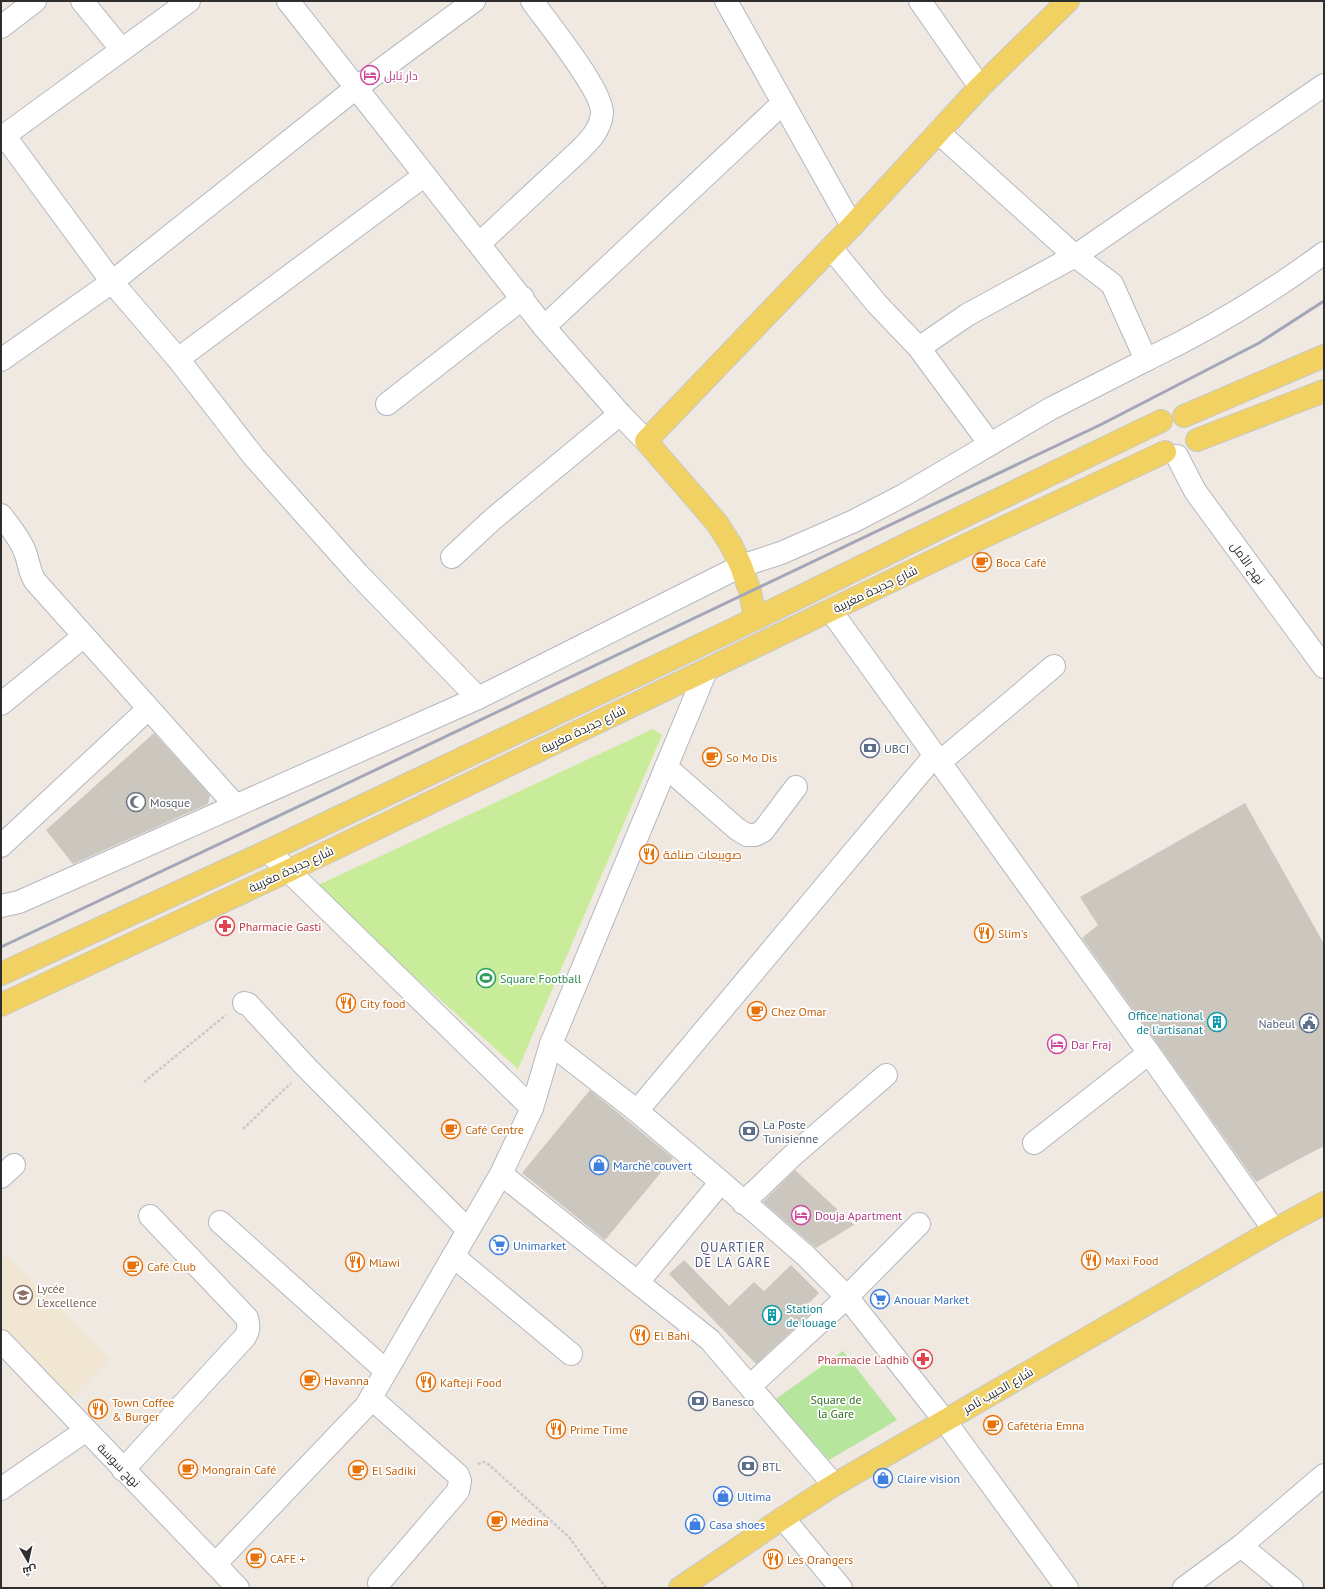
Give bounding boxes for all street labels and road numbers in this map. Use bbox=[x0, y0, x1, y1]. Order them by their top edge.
street label: نهج الأمل bbox=[1227, 539, 1268, 588]
street label: شارع جديدة مغربية bbox=[830, 562, 920, 617]
street label: شارع جديدة مغربية bbox=[538, 702, 628, 757]
street label: شارع جديدة مغربية bbox=[246, 843, 336, 896]
street label: شارع الحبيب ثامر bbox=[959, 1364, 1036, 1417]
street label: نهج سوسة bbox=[94, 1440, 144, 1491]

